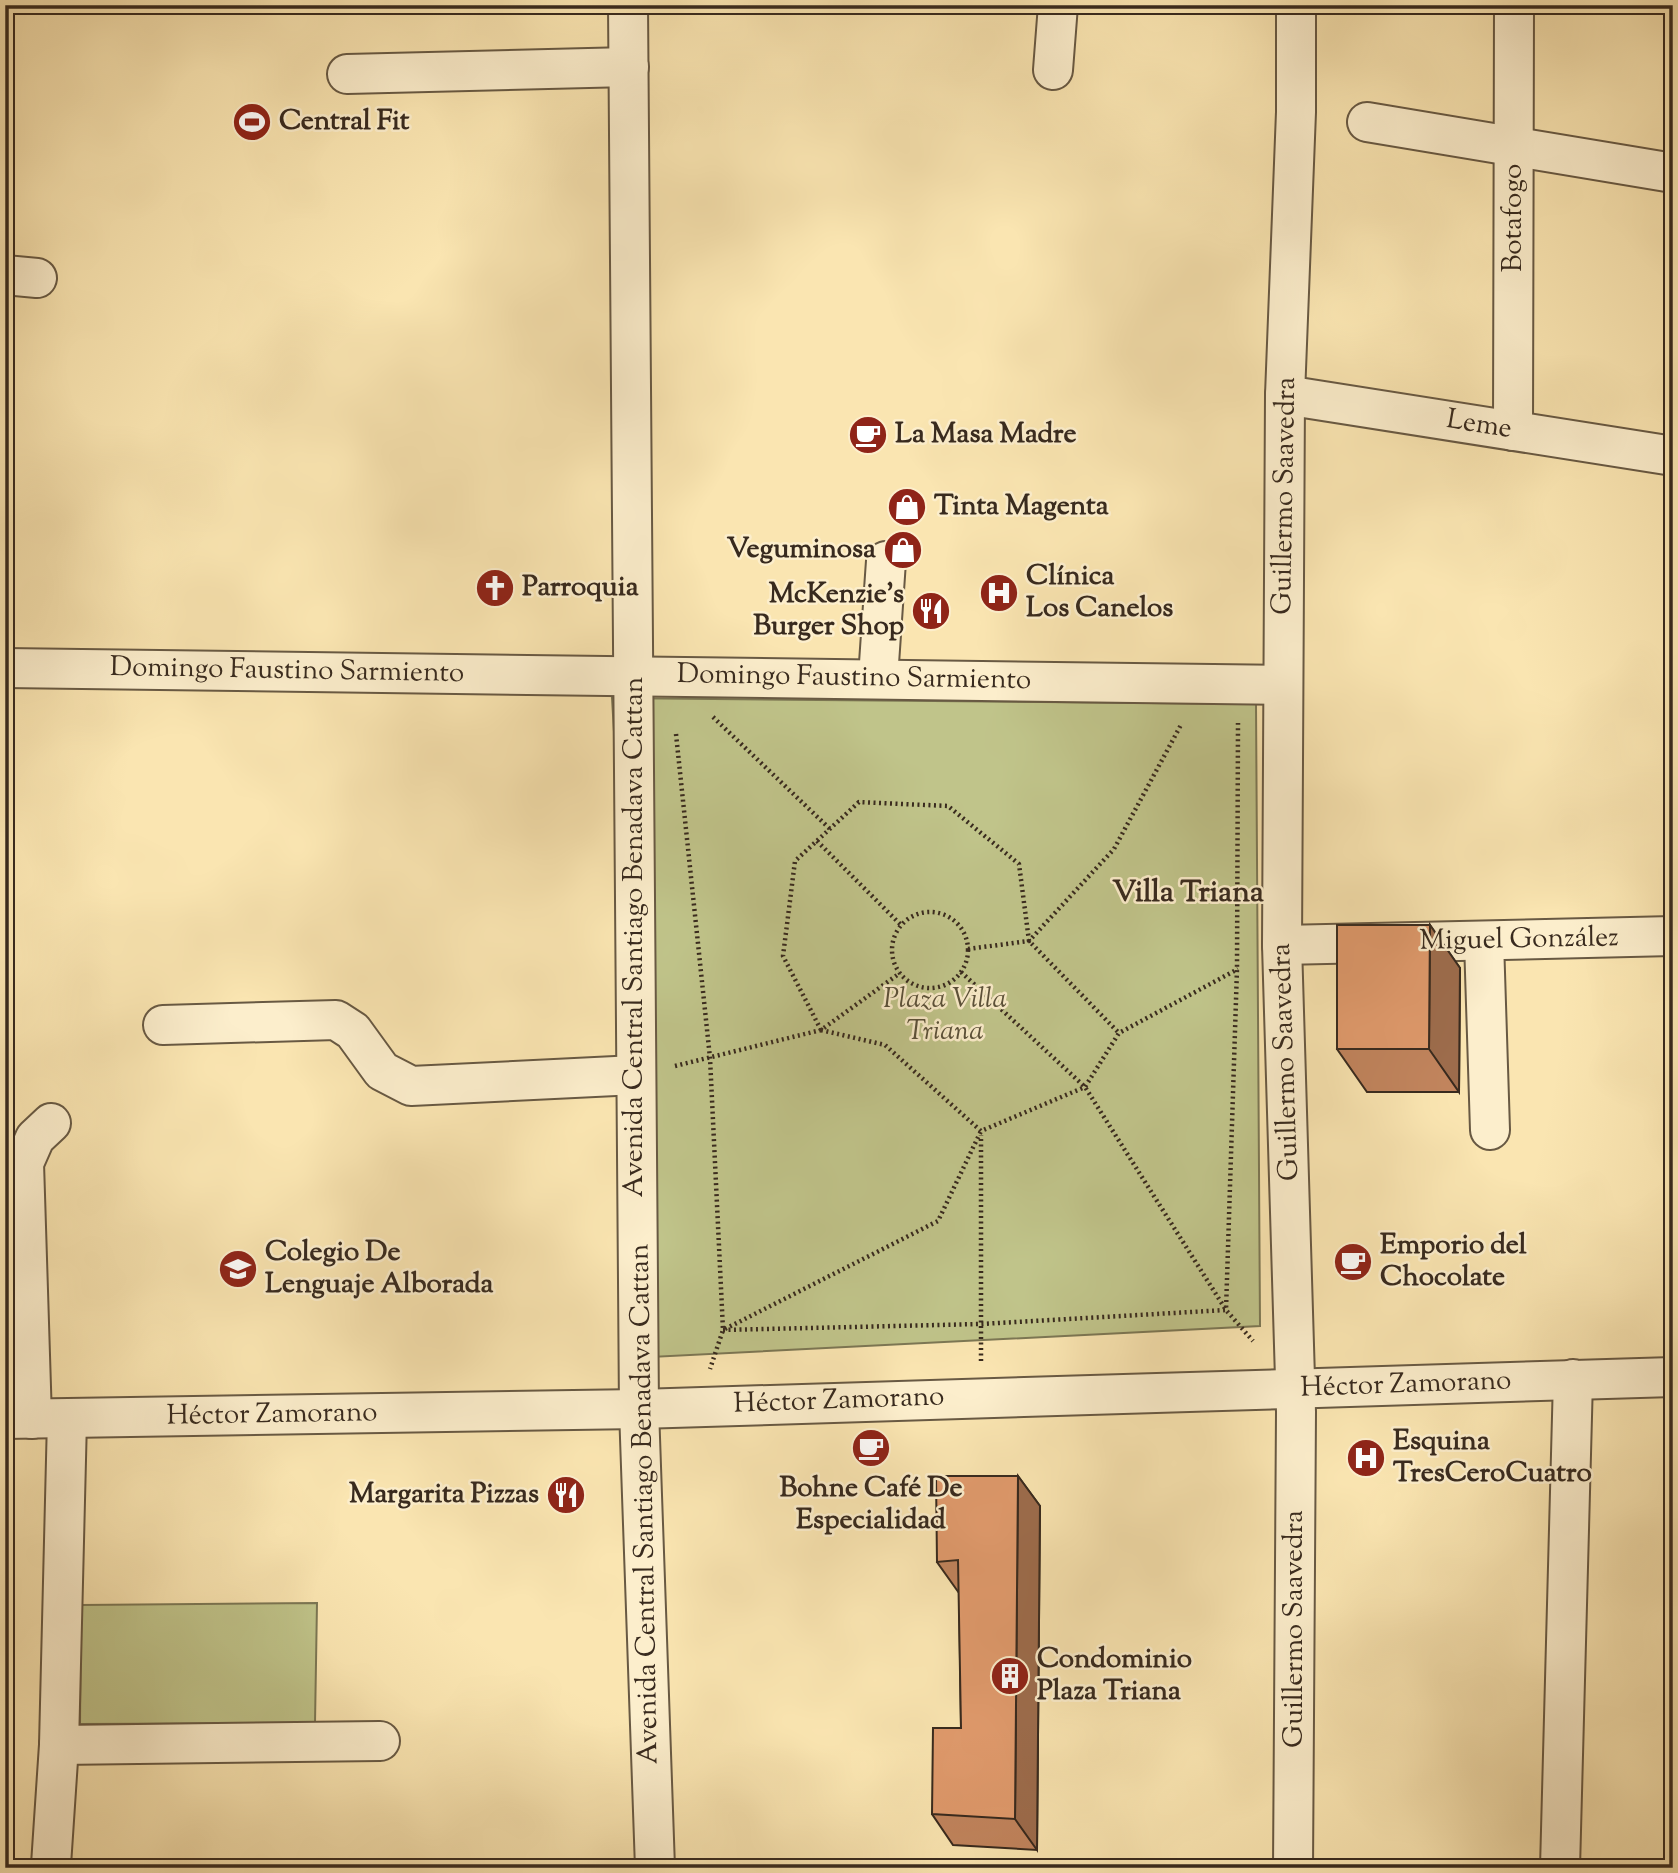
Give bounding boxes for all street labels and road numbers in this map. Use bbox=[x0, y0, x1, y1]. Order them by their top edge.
street label: Botafogo bbox=[1494, 164, 1534, 272]
street label: Guillermo Saavedra bbox=[1263, 377, 1307, 615]
street label: Leme bbox=[1443, 400, 1515, 450]
street label: Domingo Faustino Sarmiento bbox=[109, 648, 465, 694]
street label: Domingo Faustino Sarmiento bbox=[676, 655, 1032, 701]
street label: Avenida Central Santiago Benadava Cattan bbox=[615, 677, 655, 1197]
street label: Miguel González bbox=[1419, 918, 1619, 962]
street label: Guillermo Saavedra bbox=[1262, 942, 1310, 1182]
street label: Avenida Central Santiago Benadava Cattan bbox=[620, 1243, 670, 1765]
street label: Héctor Zamorano bbox=[1300, 1361, 1512, 1409]
street label: Héctor Zamorano bbox=[733, 1377, 945, 1425]
street label: Héctor Zamorano bbox=[166, 1393, 378, 1437]
street label: Guillermo Saavedra bbox=[1275, 1510, 1315, 1748]

